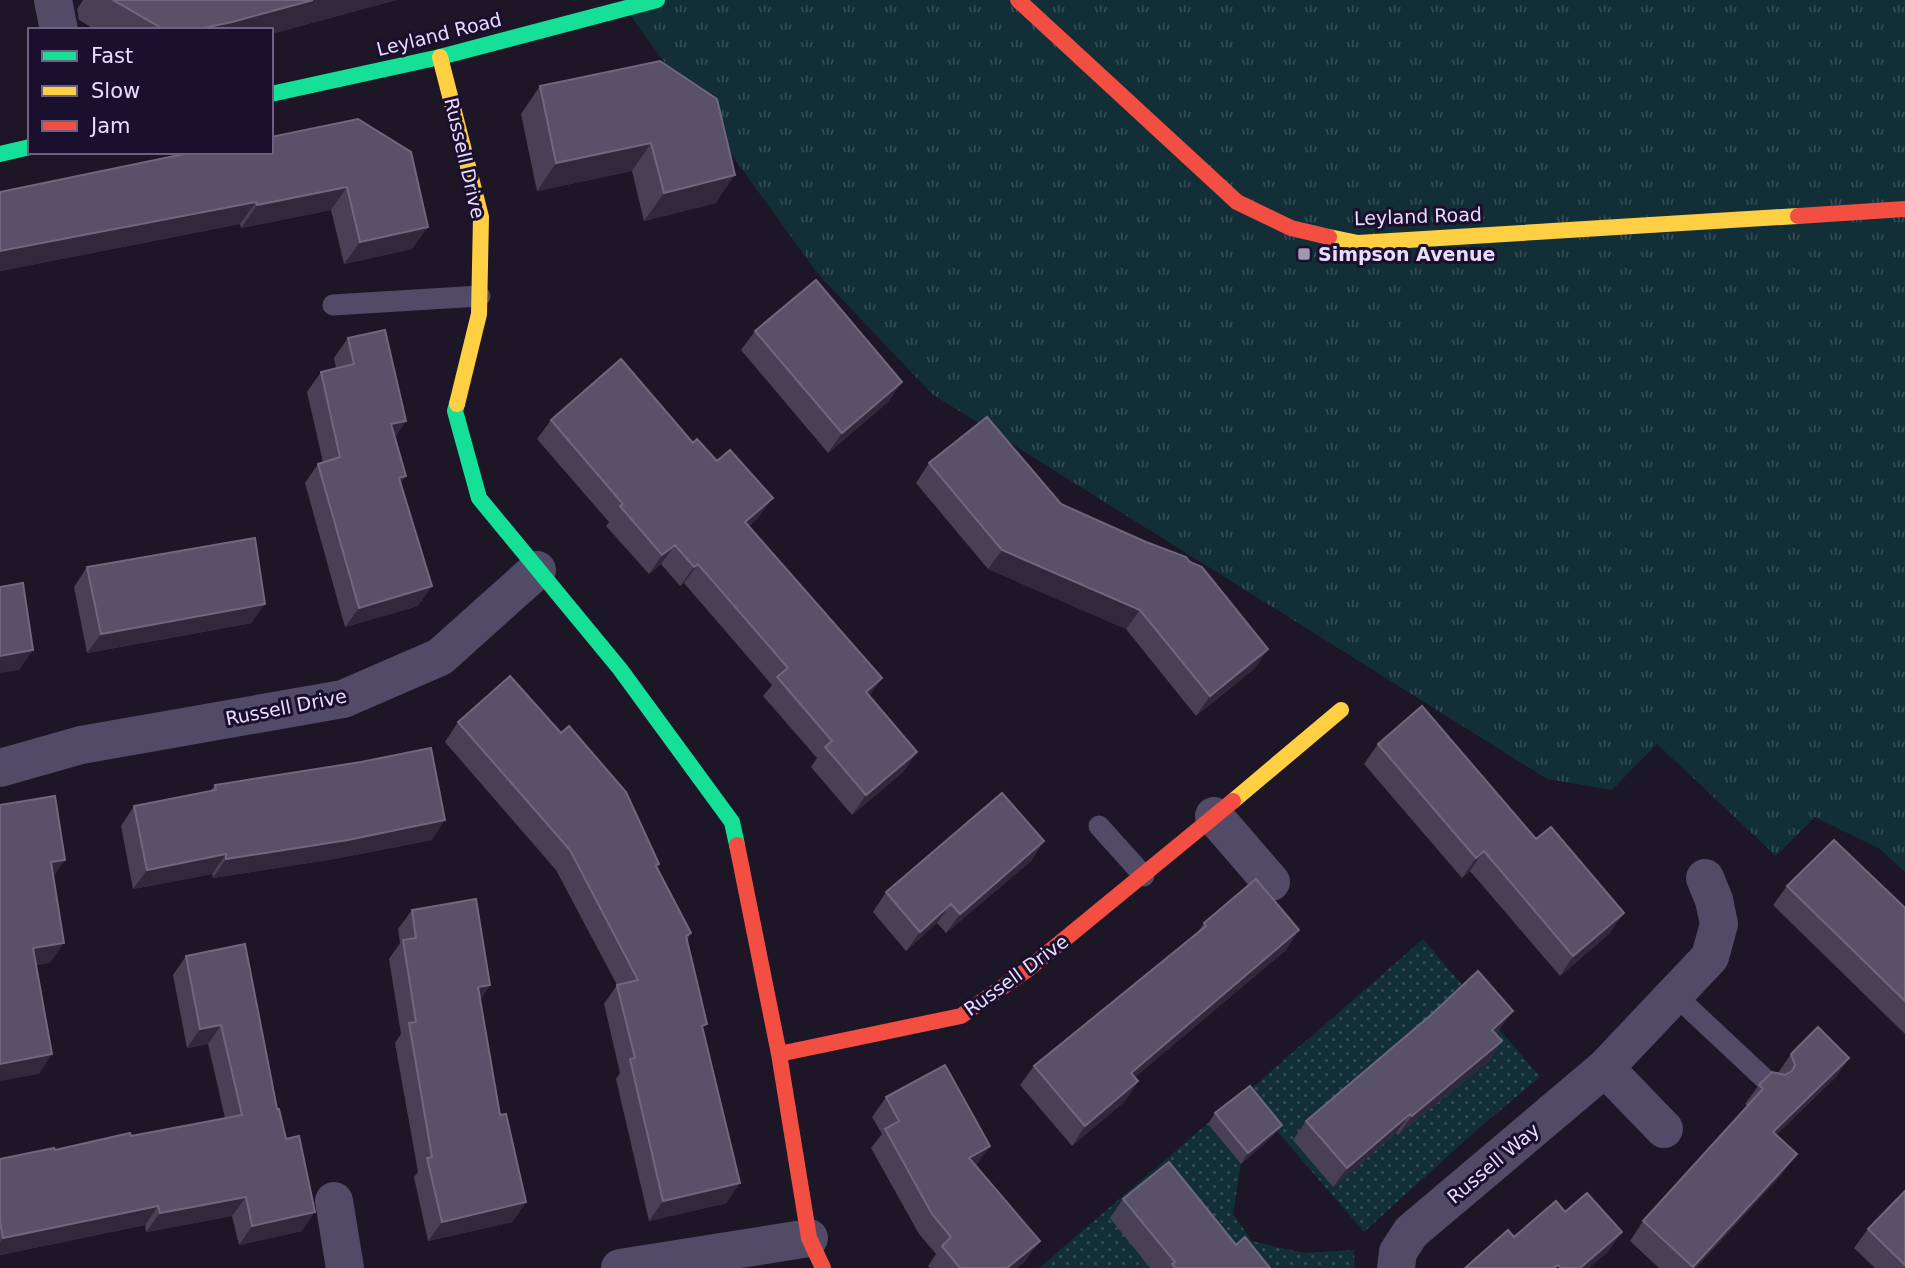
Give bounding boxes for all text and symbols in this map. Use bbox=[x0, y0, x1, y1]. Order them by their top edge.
street label: Leyland Road bbox=[374, 8, 504, 60]
legend bbox=[28, 28, 273, 154]
text: Fast bbox=[91, 44, 133, 68]
text: Slow bbox=[91, 79, 140, 103]
street label: Russell Drive bbox=[440, 96, 490, 220]
text: Jam bbox=[89, 114, 131, 138]
street label: Leyland Road bbox=[1354, 203, 1482, 229]
place label: Simpson Avenue bbox=[1318, 243, 1495, 265]
marker: Simpson Avenue bbox=[1296, 246, 1312, 262]
street label: Russell Drive bbox=[223, 684, 349, 730]
street label: Russell Drive bbox=[960, 930, 1072, 1020]
street label: Russell Way bbox=[1443, 1118, 1543, 1208]

